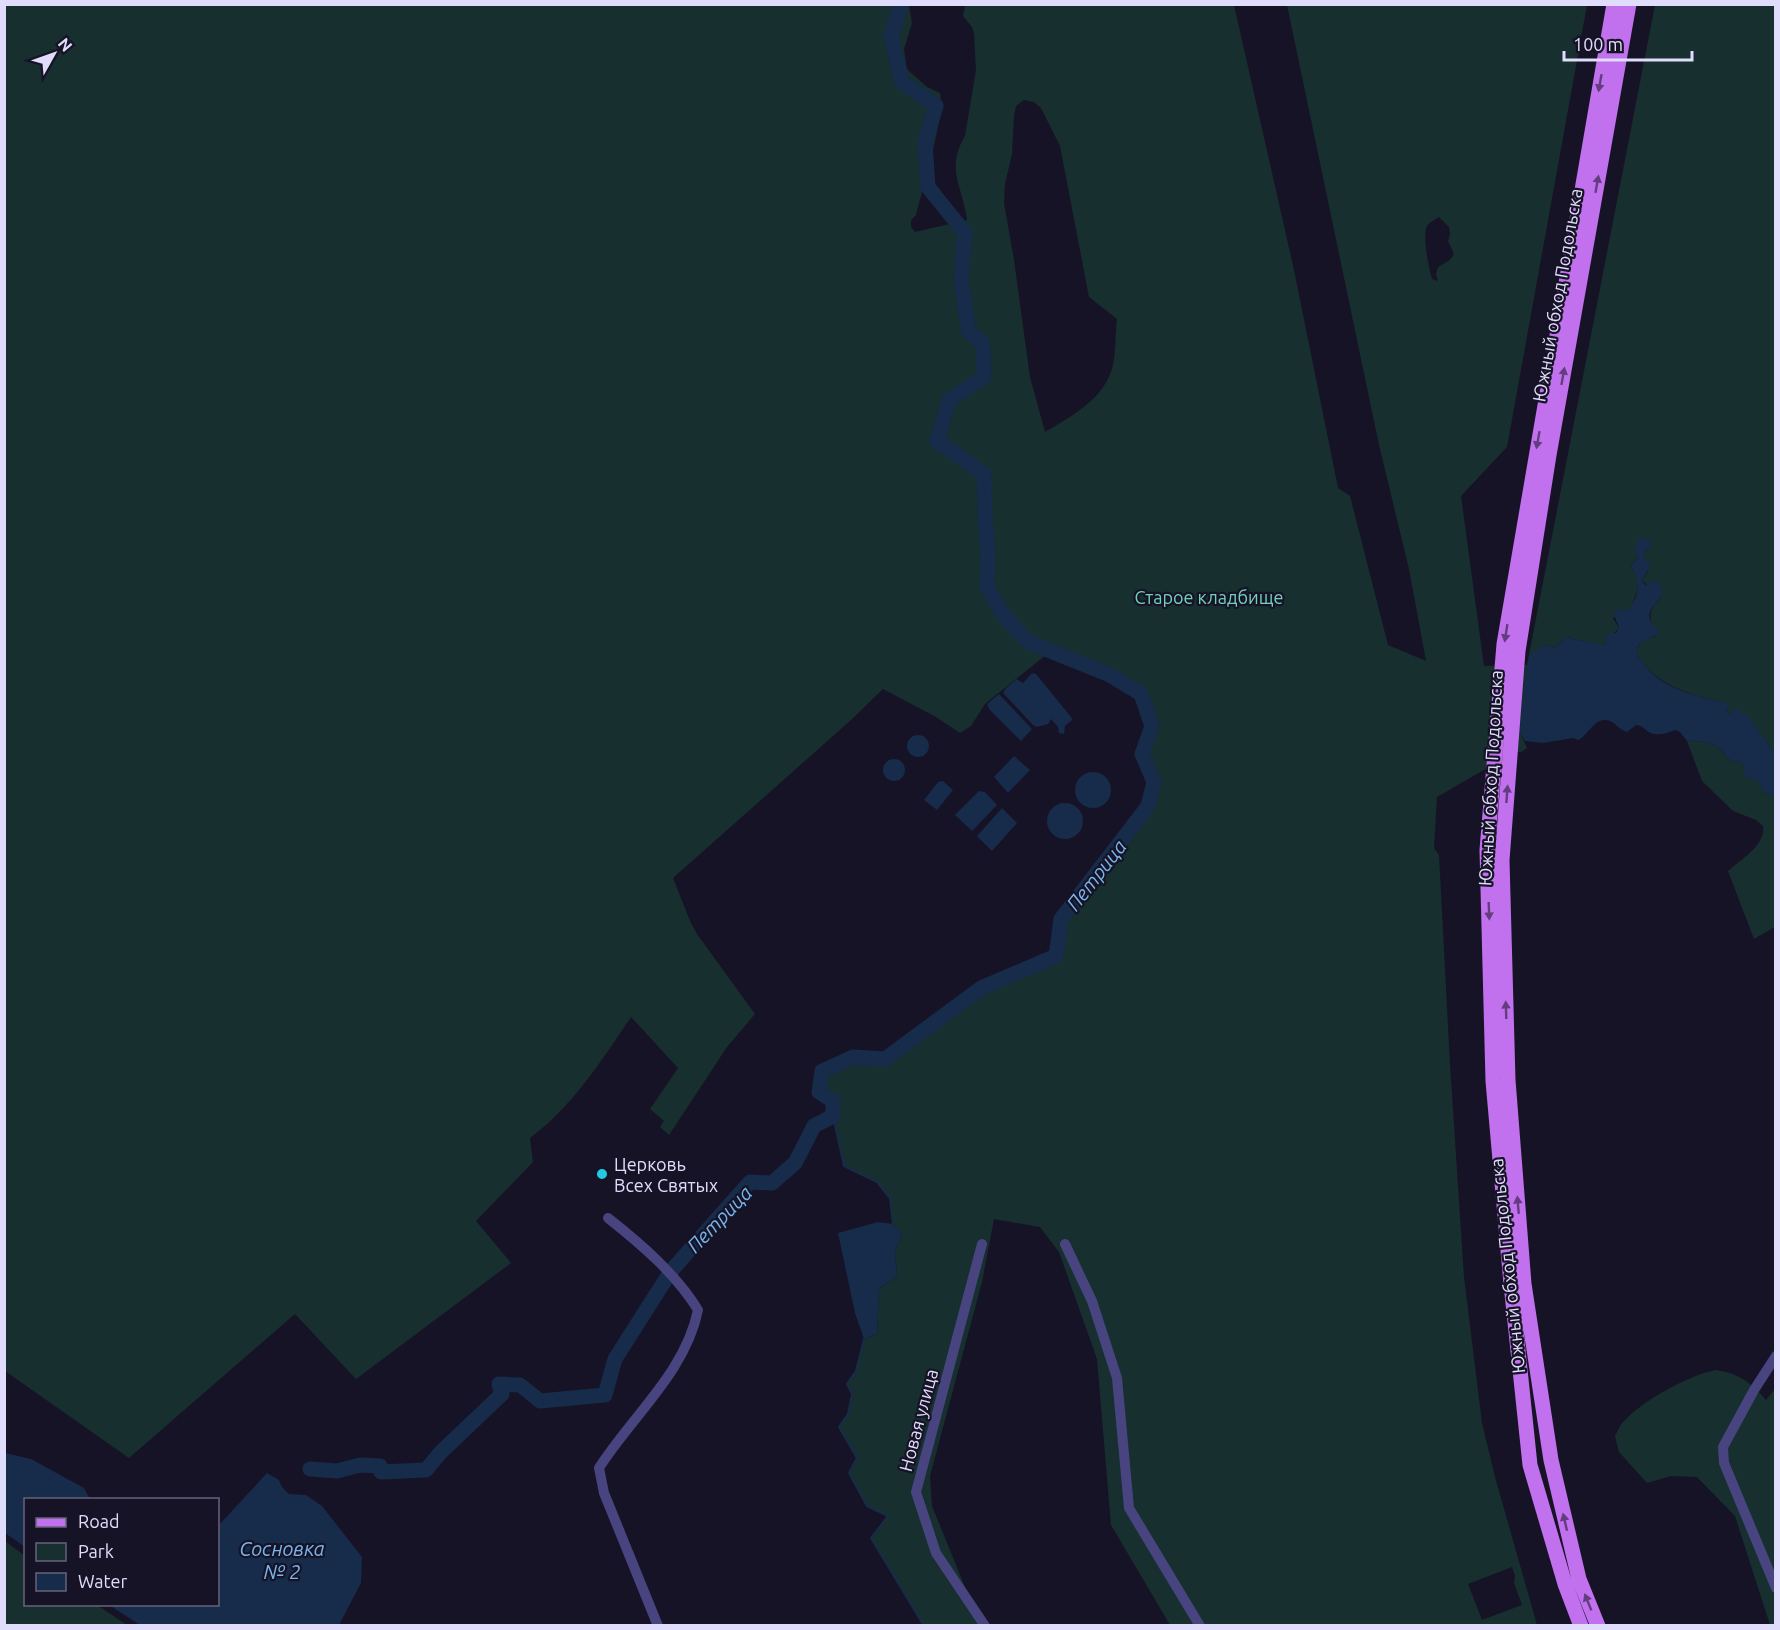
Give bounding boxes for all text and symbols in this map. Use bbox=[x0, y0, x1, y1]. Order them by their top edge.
north arrow bbox=[24, 24, 84, 84]
scale bar bbox=[1564, 24, 1692, 62]
text: N bbox=[55, 34, 76, 55]
text: 100 m bbox=[1573, 34, 1623, 54]
one-way arrow bbox=[1595, 73, 1604, 92]
one-way arrow bbox=[1593, 175, 1602, 194]
street label: Южный обход Подольска bbox=[1528, 187, 1586, 403]
one-way arrow bbox=[1559, 367, 1568, 386]
one-way arrow bbox=[1533, 431, 1542, 450]
park label: Старое кладбище bbox=[1135, 587, 1283, 607]
one-way arrow bbox=[1501, 623, 1510, 642]
street label: Южный обход Подольска bbox=[1474, 669, 1506, 887]
one-way arrow bbox=[1502, 785, 1512, 804]
water label: Петрица bbox=[1061, 835, 1131, 915]
one-way arrow bbox=[1484, 901, 1493, 920]
one-way arrow bbox=[1501, 1001, 1511, 1020]
place label: Церковь Всех Святых bbox=[614, 1154, 718, 1195]
street label: Южный обход Подольска bbox=[1486, 1157, 1528, 1375]
marker: Церковь Всех Святых bbox=[595, 1167, 609, 1181]
water label: Петрица bbox=[682, 1181, 756, 1257]
one-way arrow bbox=[1513, 1195, 1523, 1214]
street label: Новая улица bbox=[895, 1367, 941, 1473]
legend bbox=[24, 1498, 219, 1606]
text: Road bbox=[78, 1511, 120, 1531]
one-way arrow bbox=[1560, 1513, 1570, 1531]
water label: Сосновка № 2 bbox=[239, 1537, 325, 1583]
text: Park bbox=[78, 1541, 114, 1561]
text: Water bbox=[78, 1571, 128, 1591]
one-way arrow bbox=[1583, 1593, 1592, 1611]

